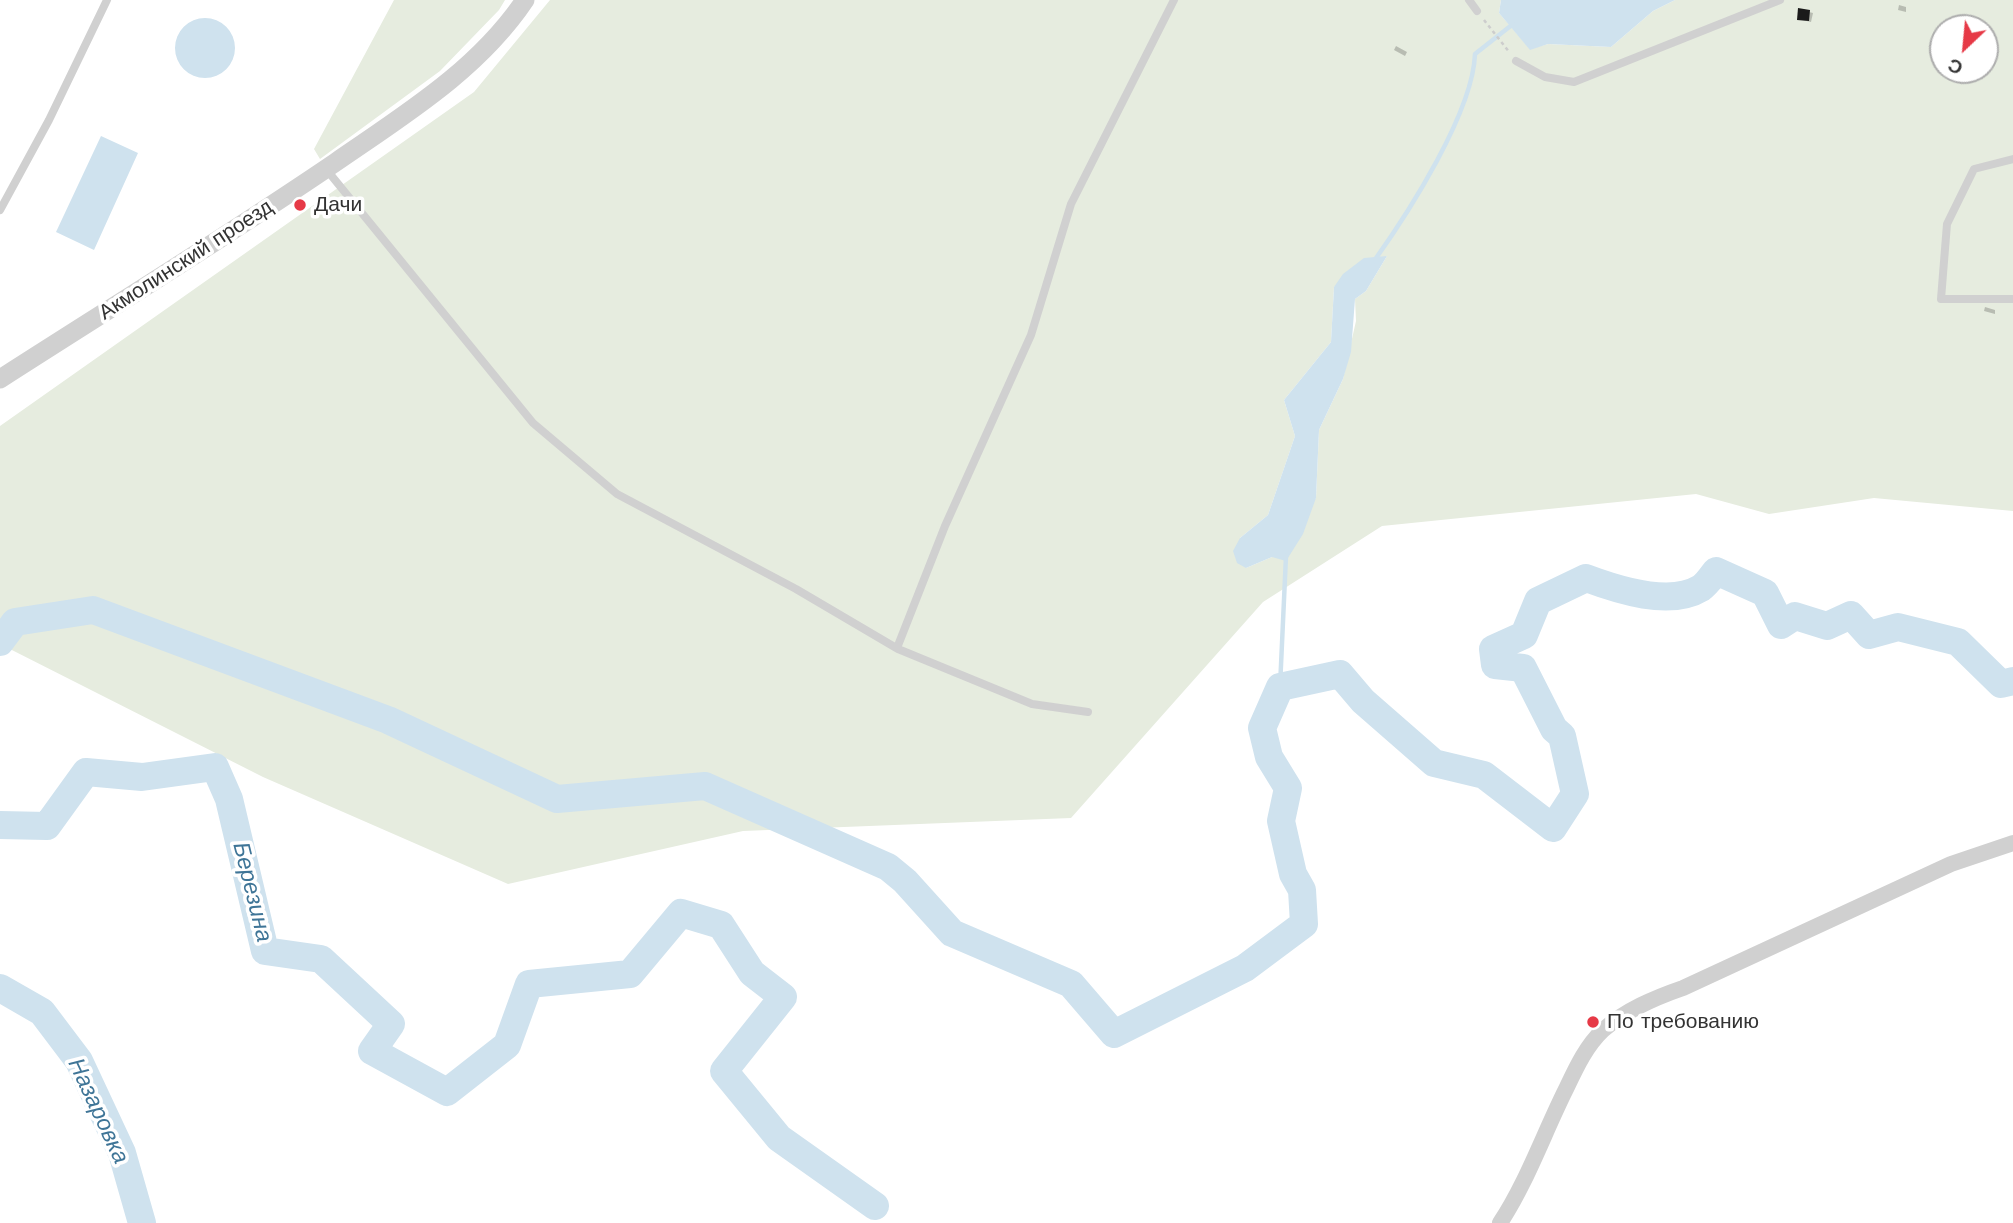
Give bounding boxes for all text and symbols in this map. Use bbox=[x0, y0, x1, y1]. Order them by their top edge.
north arrow bbox=[1929, 14, 1999, 84]
text: С bbox=[1944, 53, 1967, 80]
place label: Дачи bbox=[314, 192, 362, 218]
street label: Акмолинский проезд bbox=[94, 194, 278, 326]
marker: Дачи bbox=[292, 197, 308, 213]
water label: Березина bbox=[226, 839, 278, 945]
place label: По требованию bbox=[1607, 1009, 1759, 1035]
marker: По требованию bbox=[1585, 1014, 1601, 1030]
water label: Назаровка bbox=[62, 1054, 134, 1168]

